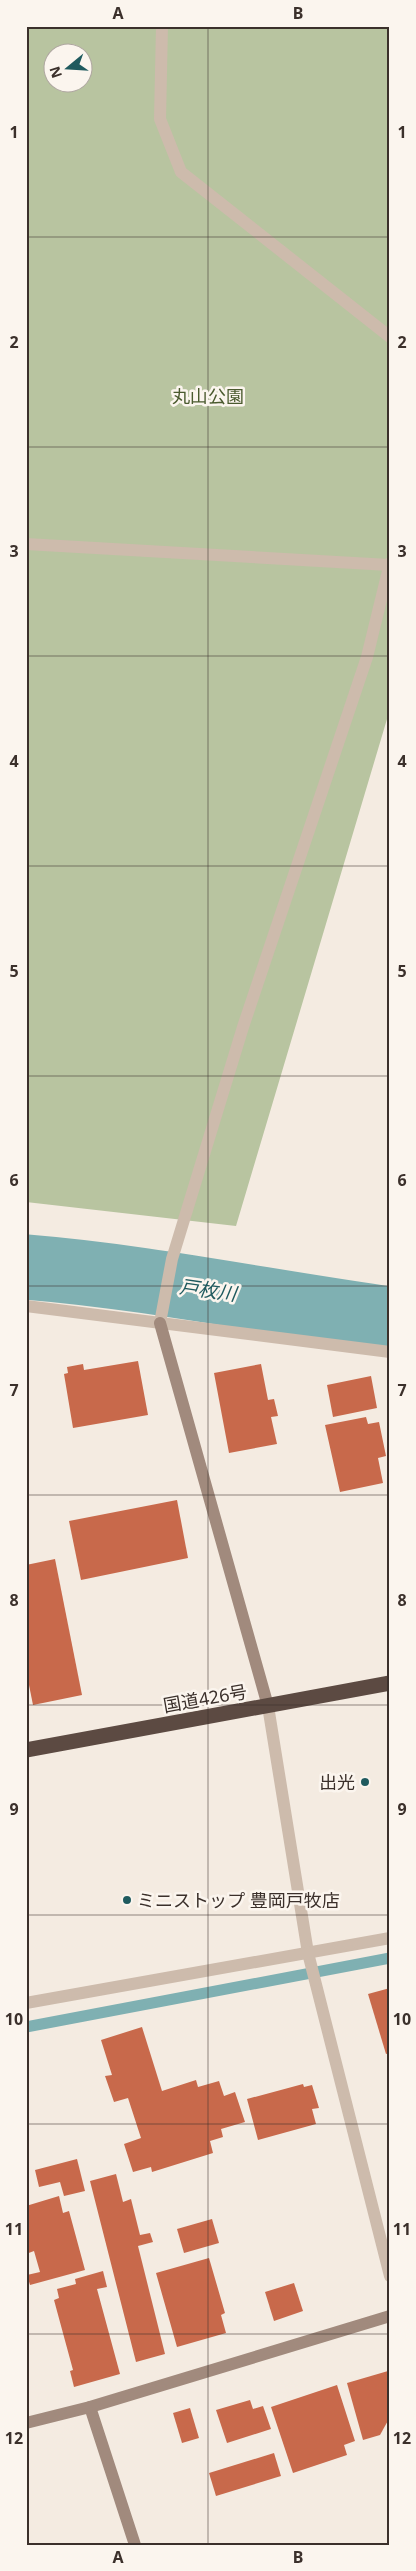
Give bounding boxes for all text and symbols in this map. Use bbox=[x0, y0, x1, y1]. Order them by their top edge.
text: A bbox=[112, 2, 124, 24]
text: B bbox=[293, 2, 303, 24]
north arrow bbox=[42, 42, 92, 92]
text: N bbox=[44, 64, 66, 81]
text: 1 bbox=[9, 121, 19, 143]
text: 1 bbox=[397, 121, 407, 143]
text: 2 bbox=[9, 331, 19, 353]
text: 2 bbox=[397, 331, 407, 353]
park label: 丸山公園 bbox=[172, 384, 244, 408]
text: 3 bbox=[9, 540, 19, 562]
text: 3 bbox=[397, 540, 407, 562]
text: 4 bbox=[9, 750, 19, 772]
text: 4 bbox=[397, 750, 407, 772]
text: 5 bbox=[9, 960, 19, 982]
text: 5 bbox=[397, 960, 407, 982]
text: 6 bbox=[9, 1169, 19, 1191]
text: 6 bbox=[397, 1169, 407, 1191]
water label: 戸枚川 bbox=[178, 1273, 240, 1307]
text: 7 bbox=[9, 1379, 19, 1401]
text: 7 bbox=[397, 1379, 407, 1401]
text: 8 bbox=[9, 1589, 19, 1611]
text: 8 bbox=[397, 1589, 407, 1611]
street label: 国道426号 bbox=[161, 1679, 249, 1717]
place label: 出光 bbox=[319, 1770, 355, 1794]
marker: 出光 bbox=[359, 1776, 371, 1788]
text: 9 bbox=[9, 1798, 19, 1820]
text: 9 bbox=[397, 1798, 407, 1820]
place label: ミニストップ 豊岡戸牧店 bbox=[137, 1888, 340, 1912]
marker: ミニストップ 豊岡戸牧店 bbox=[121, 1894, 133, 1906]
text: 10 bbox=[5, 2008, 23, 2030]
text: 10 bbox=[393, 2008, 411, 2030]
text: 11 bbox=[5, 2218, 23, 2240]
text: 11 bbox=[393, 2218, 411, 2240]
text: 12 bbox=[5, 2427, 23, 2449]
text: 12 bbox=[393, 2427, 411, 2449]
text: A bbox=[112, 2546, 124, 2568]
text: B bbox=[293, 2546, 303, 2568]

